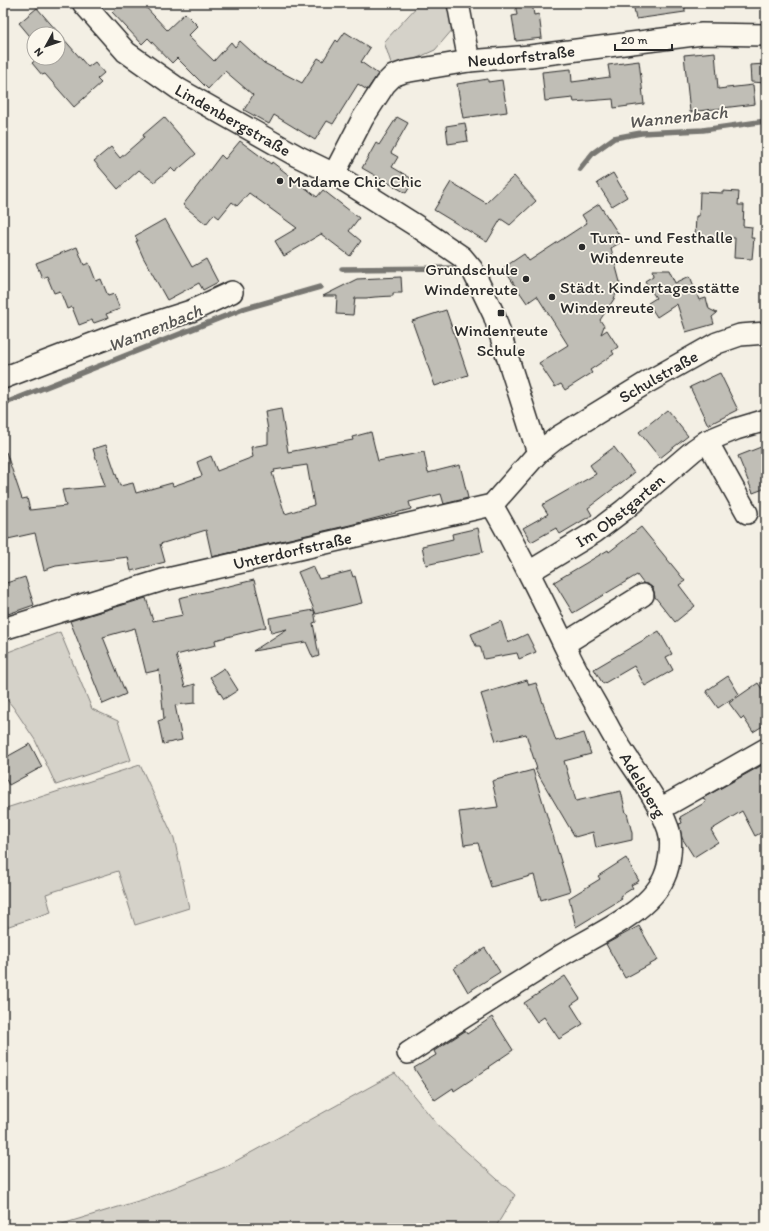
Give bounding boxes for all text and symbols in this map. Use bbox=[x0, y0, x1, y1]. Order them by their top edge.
north arrow bbox=[26, 26, 66, 66]
scale bar bbox=[615, 26, 672, 52]
text: 20 m bbox=[621, 33, 648, 47]
street label: Neudorfstraße bbox=[467, 40, 576, 71]
text: N bbox=[31, 45, 46, 59]
street label: Lindenbergstraße bbox=[172, 79, 294, 160]
water label: Wannenbach bbox=[628, 101, 729, 133]
place label: Madame Chic Chic bbox=[288, 171, 422, 191]
marker: Madame Chic Chic bbox=[275, 176, 285, 186]
place label: Turn- und Festhalle Windenreute bbox=[590, 227, 733, 267]
marker: Turn- und Festhalle Windenreute bbox=[577, 242, 587, 252]
place label: Grundschule Windenreute bbox=[424, 259, 518, 299]
marker: Grundschule Windenreute bbox=[521, 274, 531, 284]
place label: Städt. Kindertagesstätte Windenreute bbox=[560, 277, 740, 317]
marker: Städt. Kindertagesstätte Windenreute bbox=[547, 292, 557, 302]
water label: Wannenbach bbox=[105, 299, 205, 357]
marker: Windenreute Schule bbox=[496, 308, 506, 318]
place label: Windenreute Schule bbox=[454, 320, 548, 360]
street label: Schulstraße bbox=[615, 346, 701, 407]
street label: Im Obstgarten bbox=[572, 470, 669, 551]
street label: Unterdorfstraße bbox=[231, 527, 354, 574]
street label: Adelsberg bbox=[616, 749, 670, 822]

